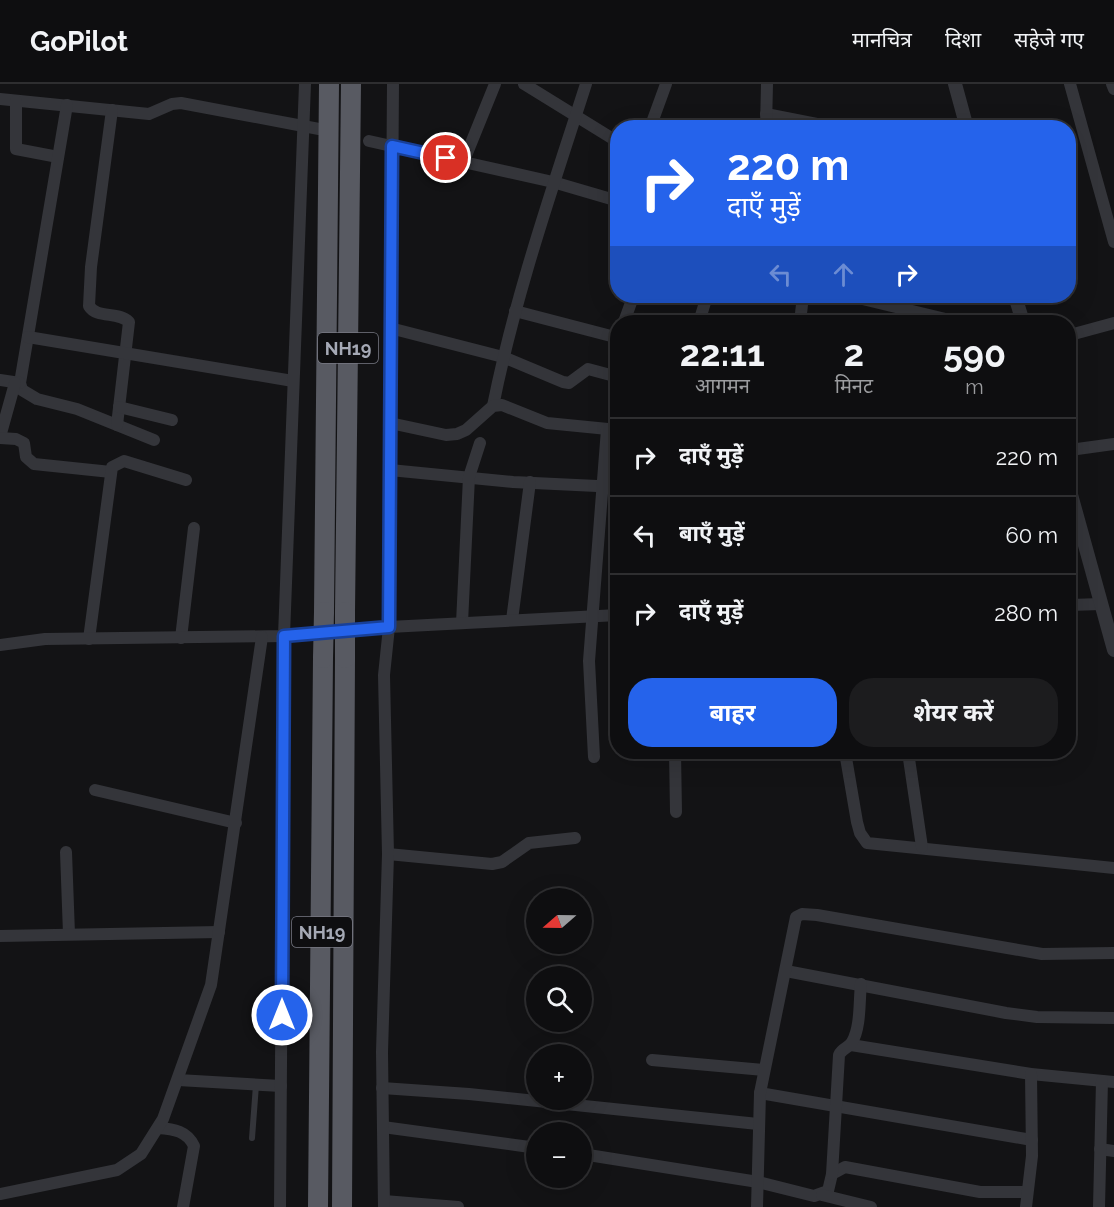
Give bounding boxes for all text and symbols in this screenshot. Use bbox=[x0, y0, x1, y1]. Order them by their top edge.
text: GoPilot bbox=[30, 25, 128, 58]
text: मानचित्र bbox=[852, 27, 912, 52]
text: दिशा bbox=[945, 27, 981, 52]
text: सहेजे गए bbox=[1014, 27, 1084, 52]
pin bbox=[420, 132, 471, 183]
icon: arrive bbox=[429, 141, 462, 174]
text: 220 m bbox=[727, 141, 849, 190]
icon: right bbox=[628, 144, 706, 222]
text: दाएँ मुड़ें bbox=[727, 191, 801, 222]
icon: left bbox=[764, 258, 797, 291]
icon: ahead bbox=[827, 258, 860, 291]
icon: right bbox=[890, 258, 923, 291]
text: 22:11 bbox=[680, 332, 765, 374]
text: 2 bbox=[844, 332, 864, 374]
road number: NH19 bbox=[318, 333, 378, 363]
text: 590 bbox=[943, 333, 1006, 375]
text: आगमन bbox=[695, 374, 750, 398]
text: मिनट bbox=[835, 374, 873, 398]
text: m bbox=[965, 375, 984, 399]
icon: right bbox=[628, 441, 661, 474]
text: दाएँ मुड़ें bbox=[679, 442, 743, 468]
text: 220 m bbox=[996, 444, 1058, 470]
icon: left bbox=[628, 519, 661, 552]
text: बाएँ मुड़ें bbox=[679, 520, 745, 546]
text: 60 m bbox=[1005, 522, 1058, 548]
icon: right bbox=[628, 597, 661, 630]
text: दाएँ मुड़ें bbox=[679, 598, 743, 624]
text: 280 m bbox=[994, 600, 1058, 626]
button: बाहर bbox=[628, 678, 837, 747]
button: शेयर करें bbox=[849, 678, 1058, 747]
north arrow bbox=[526, 888, 592, 954]
map controls bbox=[526, 888, 592, 1188]
road number: NH19 bbox=[292, 917, 352, 947]
button: search bbox=[526, 966, 592, 1032]
position arrow bbox=[250, 983, 314, 1047]
button: + bbox=[526, 1044, 592, 1110]
button: − bbox=[526, 1122, 592, 1188]

